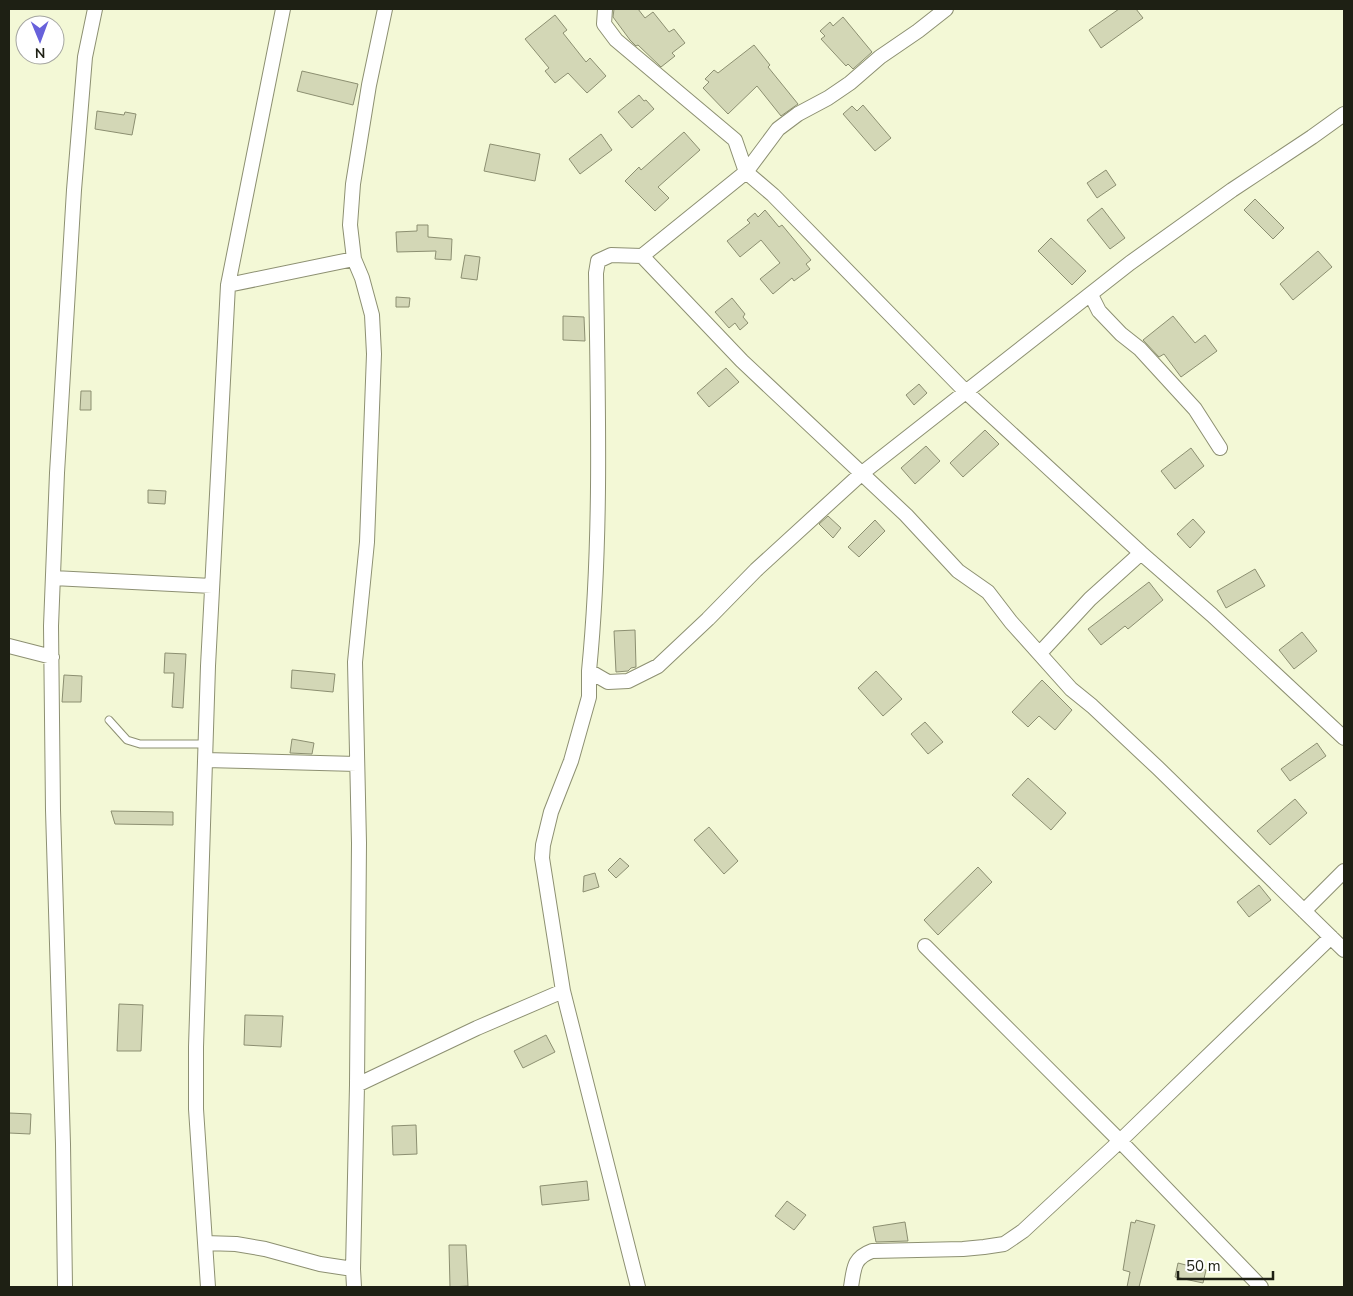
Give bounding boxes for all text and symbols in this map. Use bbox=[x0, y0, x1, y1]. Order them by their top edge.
north arrow bbox=[15, 15, 65, 65]
text: N bbox=[35, 43, 46, 62]
scale bar bbox=[1178, 1248, 1273, 1280]
text: 50 m bbox=[1186, 1256, 1221, 1276]

